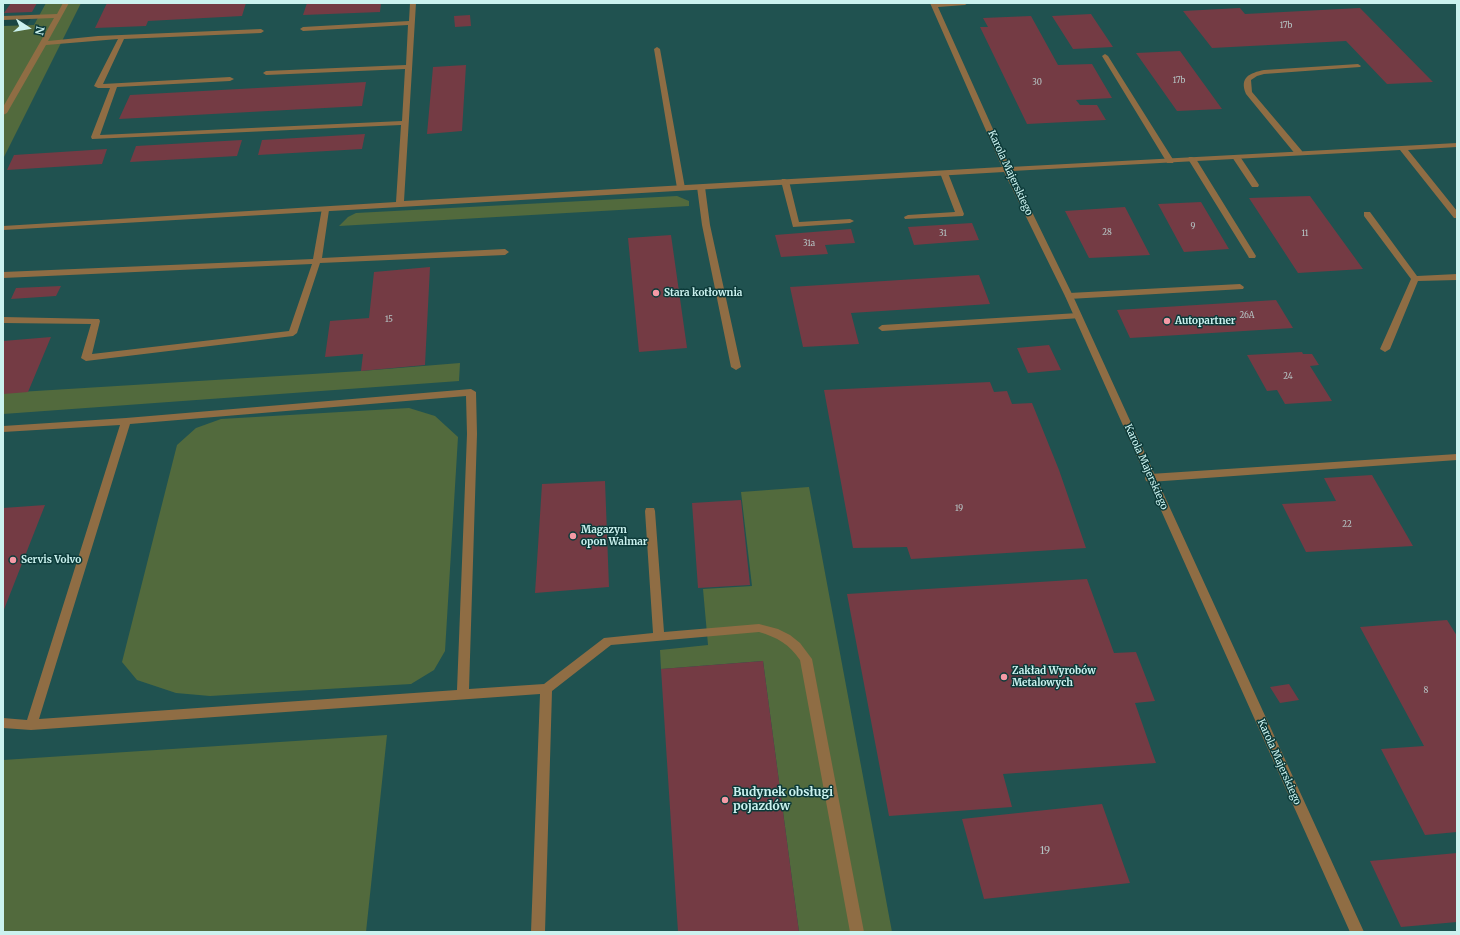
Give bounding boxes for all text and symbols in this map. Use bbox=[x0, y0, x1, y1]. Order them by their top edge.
north arrow bbox=[8, 8, 48, 48]
house number: 17b bbox=[1280, 21, 1292, 31]
text: N bbox=[32, 25, 47, 36]
house number: 17b bbox=[1173, 76, 1185, 86]
house number: 30 bbox=[1032, 78, 1042, 88]
street label: Karola Majerskiego bbox=[985, 129, 1035, 217]
house number: 9 bbox=[1191, 222, 1195, 232]
house number: 28 bbox=[1102, 228, 1112, 238]
house number: 31 bbox=[939, 229, 947, 239]
house number: 11 bbox=[1302, 229, 1308, 239]
house number: 31a bbox=[803, 239, 815, 249]
place label: Stara kotłownia bbox=[664, 287, 742, 299]
marker: Stara kotłownia bbox=[651, 288, 661, 298]
house number: 26A bbox=[1240, 311, 1254, 321]
house number: 15 bbox=[385, 315, 393, 325]
place label: Autopartner bbox=[1175, 315, 1236, 327]
marker: Autopartner bbox=[1162, 316, 1172, 326]
house number: 24 bbox=[1283, 372, 1293, 382]
street label: Karola Majerskiego bbox=[1122, 422, 1170, 512]
house number: 19 bbox=[955, 504, 963, 514]
house number: 22 bbox=[1342, 520, 1352, 530]
place label: Magazyn opon Walmar bbox=[581, 524, 647, 548]
marker: Magazyn opon Walmar bbox=[568, 531, 578, 541]
place label: Servis Volvo bbox=[21, 554, 81, 566]
marker: Servis Volvo bbox=[8, 555, 18, 565]
place label: Zakład Wyrobów Metalowych bbox=[1012, 665, 1096, 688]
marker: Zakład Wyrobów Metalowych bbox=[999, 672, 1009, 682]
house number: 8 bbox=[1424, 686, 1428, 696]
street label: Karola Majerskiego bbox=[1255, 717, 1303, 807]
place label: Budynek obsługi pojazdów bbox=[733, 786, 833, 814]
marker: Budynek obsługi pojazdów bbox=[720, 795, 730, 805]
house number: 19 bbox=[1040, 845, 1050, 857]

